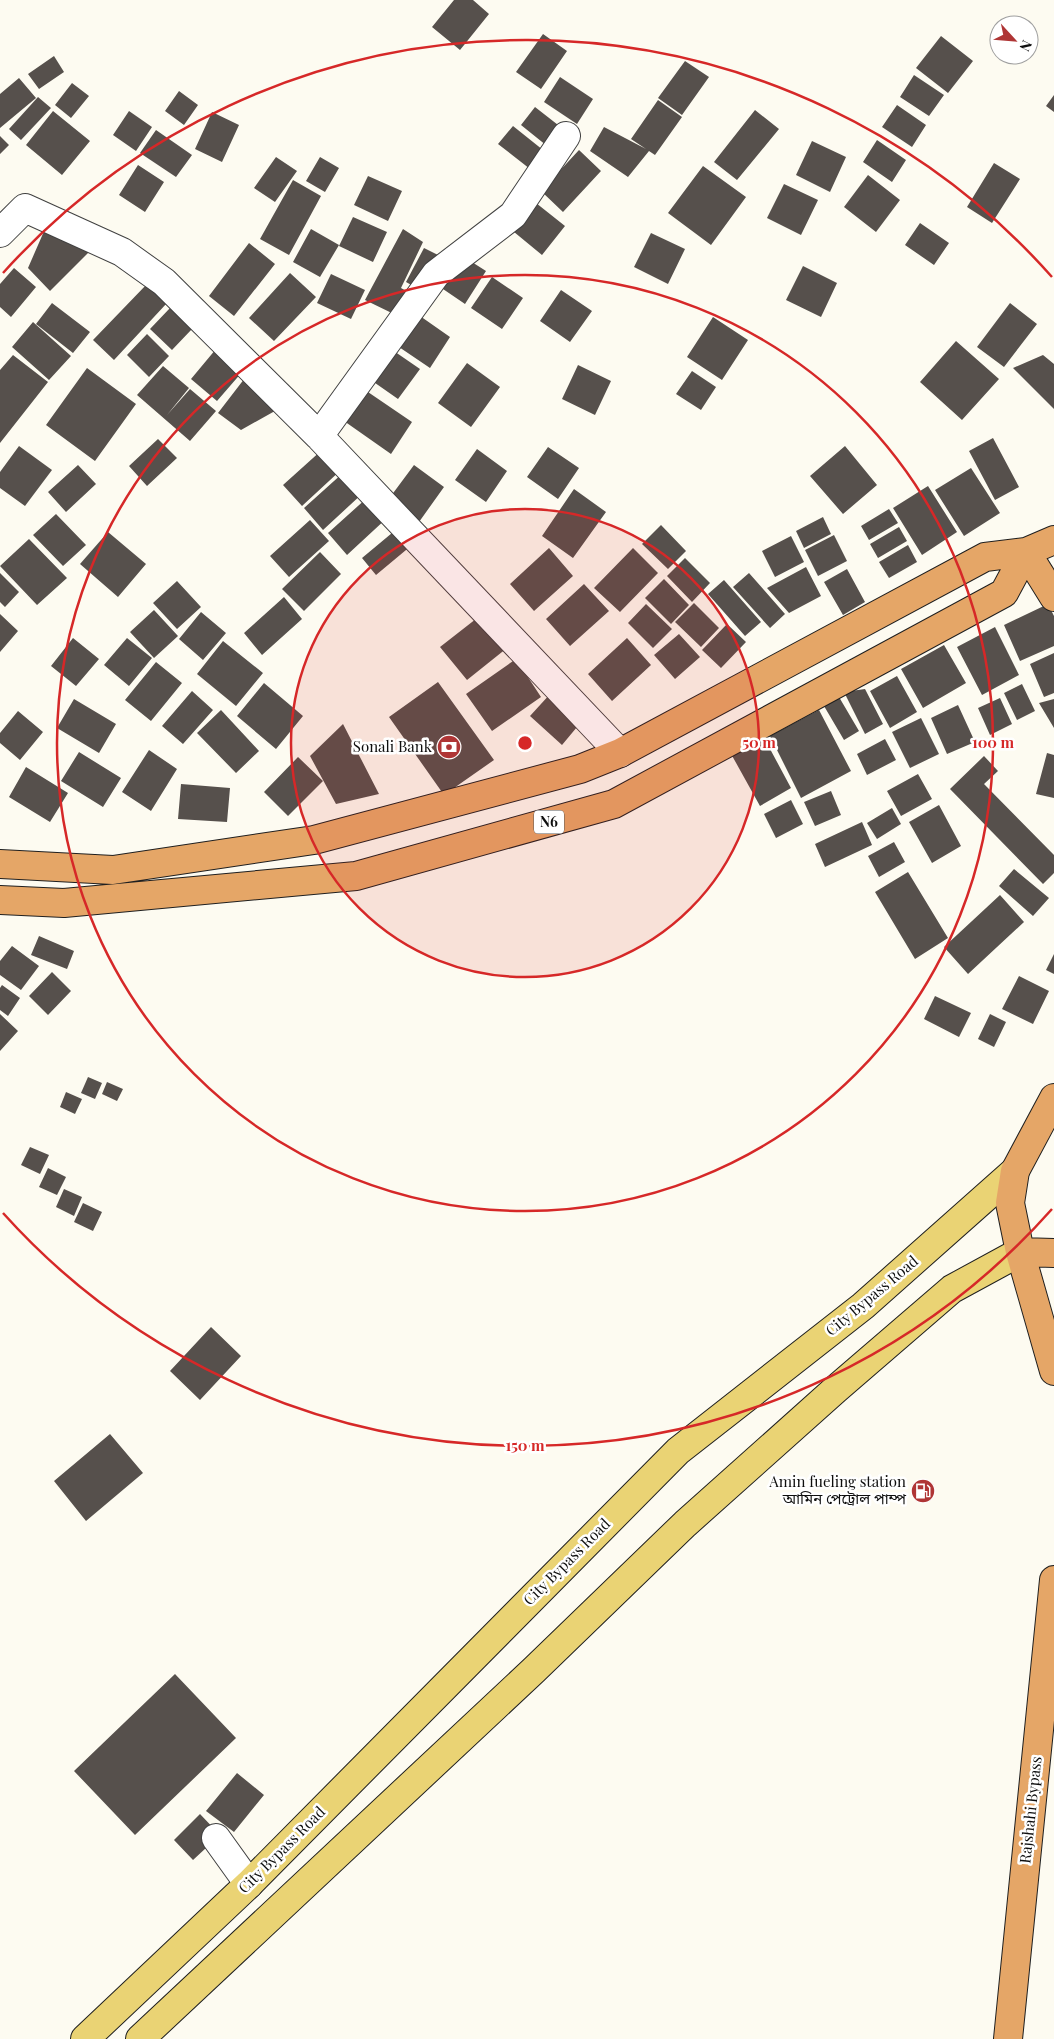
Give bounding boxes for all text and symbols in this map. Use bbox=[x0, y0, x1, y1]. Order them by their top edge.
north arrow bbox=[989, 15, 1039, 65]
text: N bbox=[1015, 37, 1037, 55]
text: 50 m bbox=[742, 732, 776, 752]
text: 100 m bbox=[972, 732, 1015, 752]
bank icon: Sonali Bank bbox=[436, 734, 462, 760]
centre of rings bbox=[516, 734, 534, 752]
place label: Sonali Bank bbox=[353, 736, 433, 756]
road number: N6 bbox=[534, 810, 564, 834]
street label: City Bypass Road bbox=[821, 1250, 922, 1340]
text: 150 m bbox=[505, 1435, 545, 1455]
place label: Amin fueling station আমিন পেট্রোল পাম্প bbox=[768, 1471, 906, 1508]
fuel station icon: Amin fueling station আমিন পেট্রোল পাম্প bbox=[910, 1478, 936, 1504]
street label: City Bypass Road bbox=[519, 1513, 614, 1609]
street label: Rajshahi Bypass bbox=[1014, 1755, 1046, 1864]
street label: City Bypass Road bbox=[234, 1801, 329, 1897]

